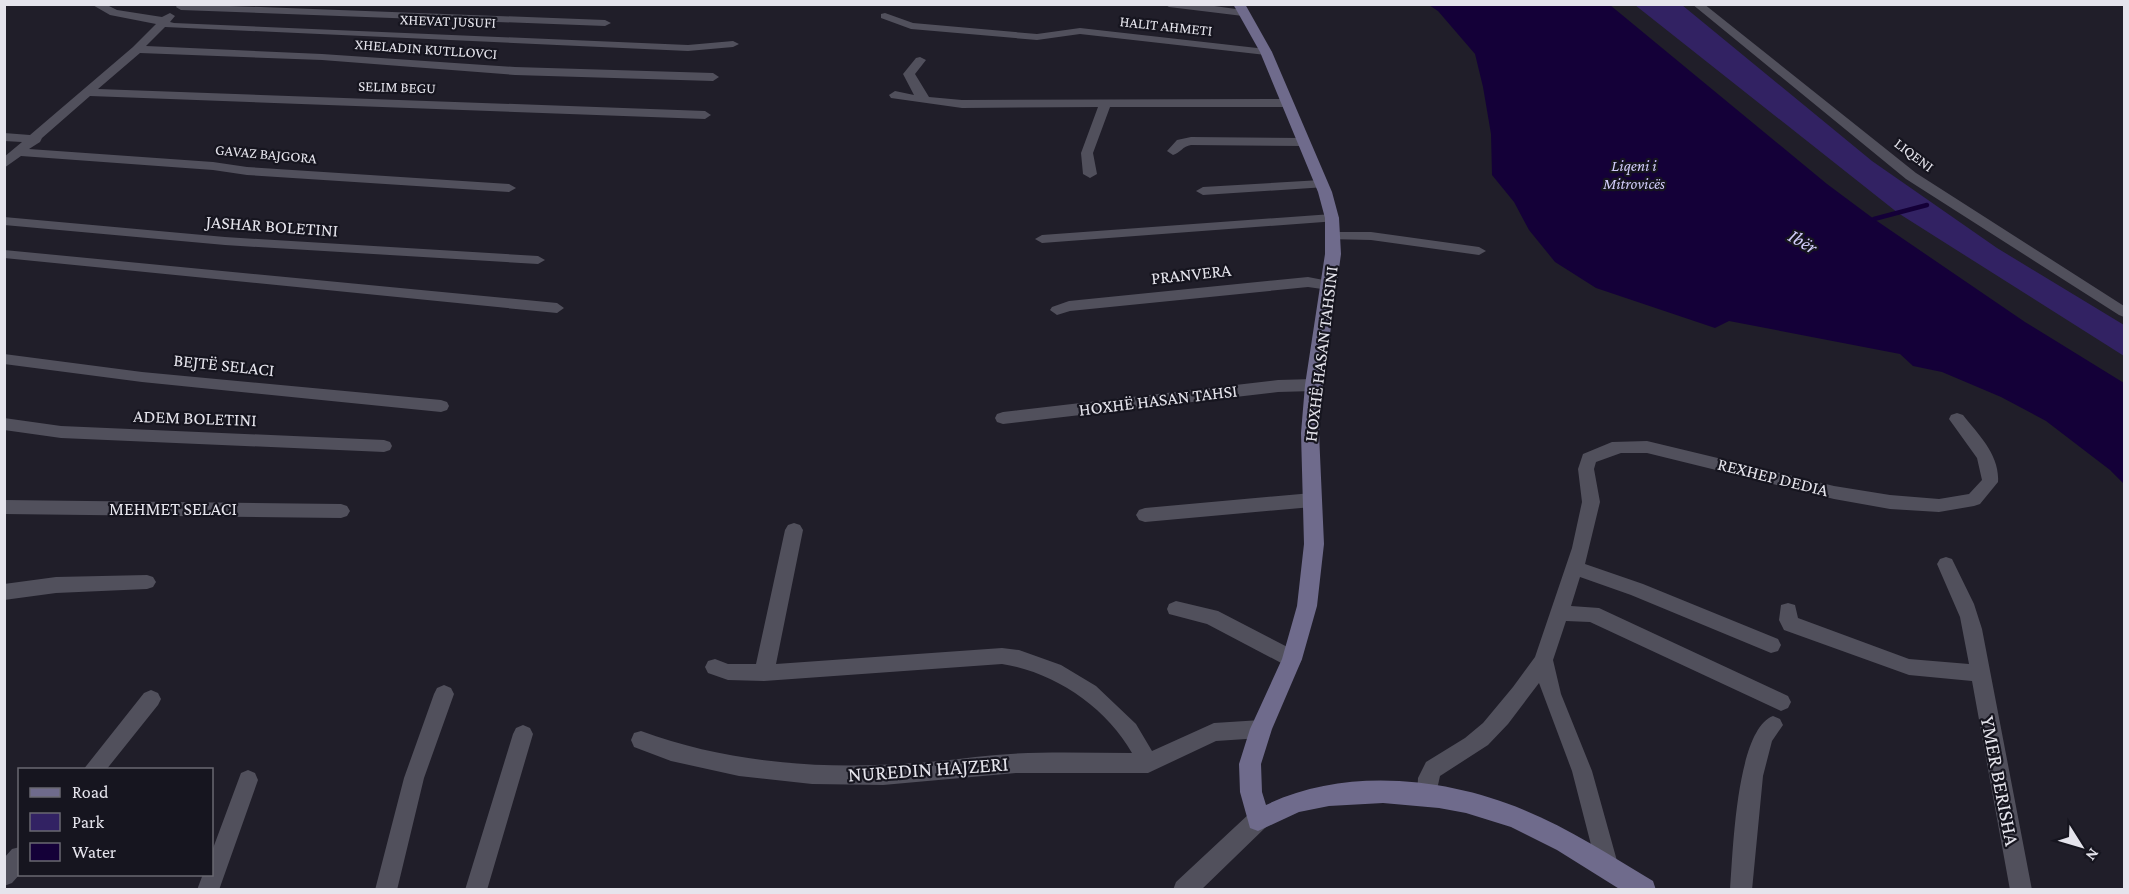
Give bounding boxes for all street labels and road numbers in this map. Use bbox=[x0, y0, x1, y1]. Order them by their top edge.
street label: XHEVAT JUSUFI bbox=[400, 11, 496, 32]
street label: HALIT AHMETI bbox=[1119, 13, 1213, 39]
street label: XHELADIN KUTLLOVCI bbox=[354, 36, 498, 62]
street label: SELIM BEGU bbox=[358, 78, 436, 96]
street label: LIQENI bbox=[1891, 135, 1937, 175]
street label: GAVAZ BAJGORA bbox=[214, 142, 318, 167]
street label: JASHAR BOLETINI bbox=[203, 211, 339, 241]
street label: PRANVERA bbox=[1150, 260, 1233, 288]
street label: HOXHË HASAN TAHSINI bbox=[1300, 265, 1342, 443]
street label: BEJTË SELACI bbox=[173, 350, 275, 380]
street label: HOXHË HASAN TAHSI bbox=[1078, 380, 1238, 420]
street label: ADEM BOLETINI bbox=[133, 406, 257, 430]
street label: REXHEP DEDIA bbox=[1716, 454, 1831, 501]
street label: MEHMET SELACI bbox=[109, 499, 237, 519]
street label: YMER BERISHA bbox=[1976, 714, 2024, 848]
street label: NUREDIN HAJZERI bbox=[847, 751, 1009, 787]

